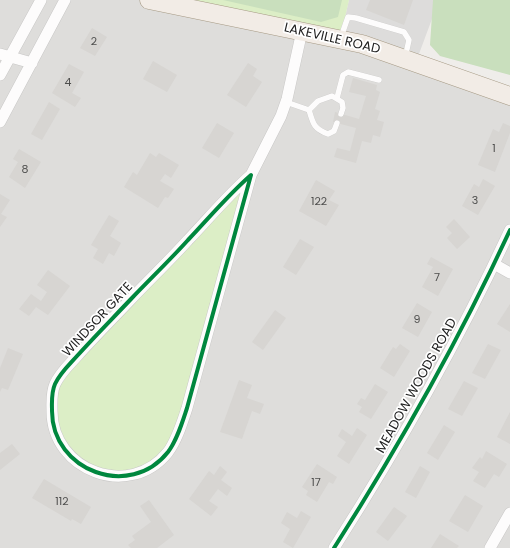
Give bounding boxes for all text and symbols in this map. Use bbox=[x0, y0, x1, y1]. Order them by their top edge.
street label: LAKEVILLE ROAD bbox=[282, 20, 382, 58]
house number: 2 bbox=[91, 35, 97, 49]
house number: 4 bbox=[65, 76, 71, 90]
house number: 1 bbox=[492, 142, 496, 156]
house number: 8 bbox=[22, 163, 28, 177]
house number: 3 bbox=[472, 194, 478, 208]
house number: 122 bbox=[311, 195, 327, 209]
house number: 7 bbox=[434, 271, 440, 285]
street label: WINDSOR GATE bbox=[60, 280, 136, 360]
house number: 9 bbox=[414, 313, 420, 327]
street label: MEADOW WOODS ROAD bbox=[373, 316, 461, 456]
house number: 17 bbox=[311, 476, 321, 490]
house number: 112 bbox=[55, 495, 69, 509]

